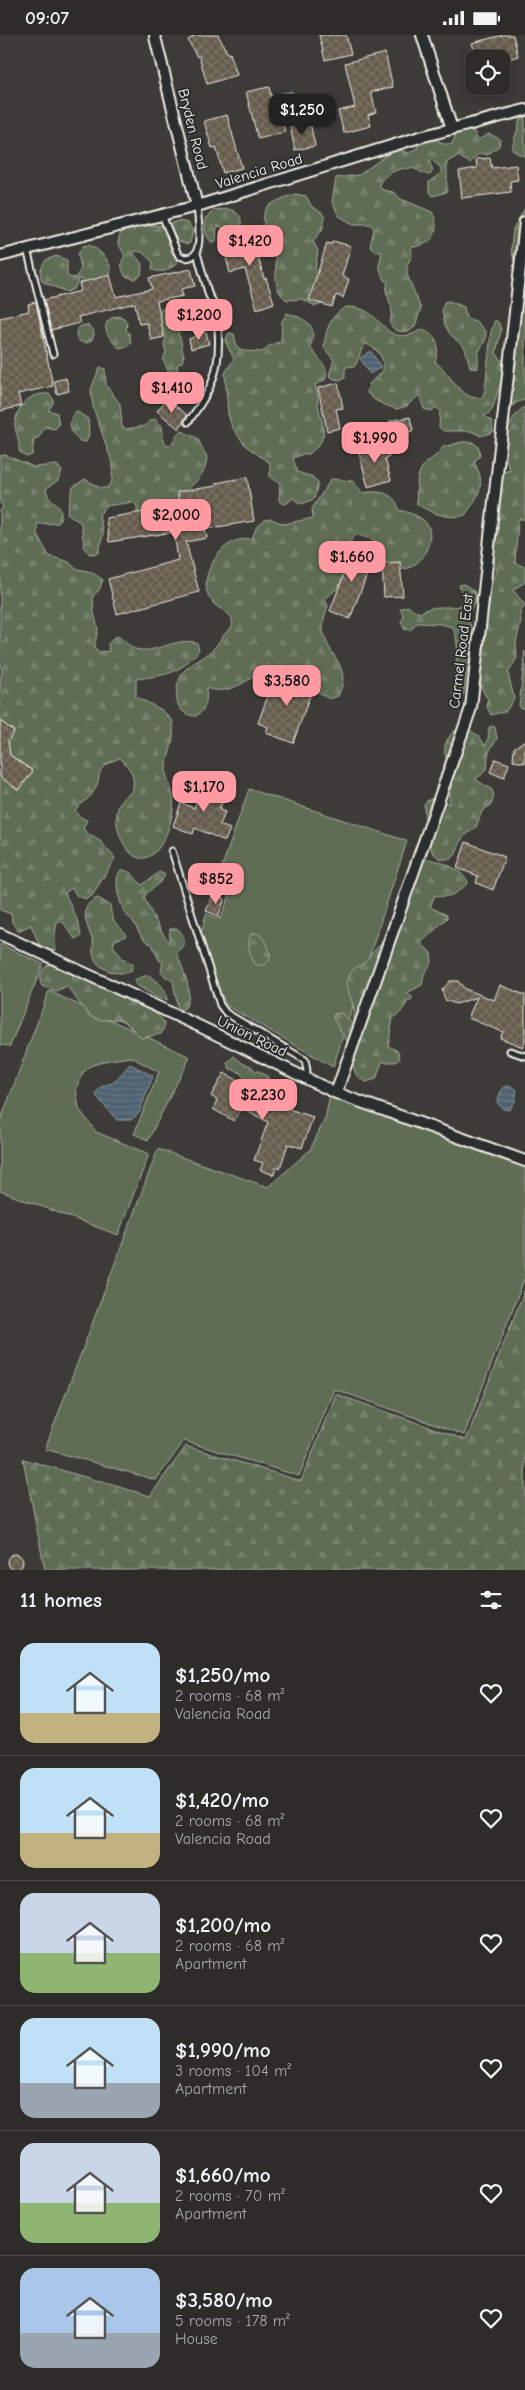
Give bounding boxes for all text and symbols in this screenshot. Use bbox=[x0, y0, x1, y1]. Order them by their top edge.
text: 09:07 bbox=[25, 7, 69, 29]
map controls bbox=[465, 50, 510, 95]
button: locate bbox=[465, 50, 510, 95]
street label: Bryden Road bbox=[174, 87, 212, 171]
pin: $1,250 bbox=[261, 93, 343, 136]
text: $1,250 bbox=[280, 101, 324, 119]
street label: Valencia Road bbox=[213, 149, 305, 193]
pin: $1,420 bbox=[209, 225, 291, 267]
text: $1,420 bbox=[228, 232, 272, 250]
pin: $1,200 bbox=[158, 299, 240, 341]
text: $1,200 bbox=[176, 306, 222, 324]
pin: $1,410 bbox=[131, 371, 213, 414]
text: $1,410 bbox=[151, 379, 193, 397]
pin: $1,990 bbox=[334, 421, 416, 464]
text: $1,990 bbox=[353, 429, 397, 447]
pin: $2,000 bbox=[135, 499, 217, 541]
text: $2,000 bbox=[152, 506, 200, 524]
pin: $1,660 bbox=[311, 541, 393, 583]
text: $1,660 bbox=[330, 548, 374, 566]
street label: Carmel Road East bbox=[445, 592, 477, 710]
pin: $3,580 bbox=[246, 665, 328, 707]
text: $3,580 bbox=[264, 672, 310, 690]
pin: $1,170 bbox=[163, 771, 245, 813]
text: $1,170 bbox=[183, 778, 225, 796]
pin: $852 bbox=[186, 863, 246, 905]
text: $852 bbox=[199, 870, 233, 888]
street label: Union Road bbox=[214, 1011, 290, 1061]
pin: $2,230 bbox=[222, 1079, 304, 1121]
text: $2,230 bbox=[240, 1086, 286, 1104]
icon: filters bbox=[477, 1586, 505, 1614]
text: 11 homes bbox=[20, 1588, 102, 1612]
icon: home bbox=[60, 1663, 120, 1723]
text: $1,250/mo bbox=[175, 1663, 270, 1687]
icon: heart bbox=[477, 1679, 505, 1707]
text: 2 rooms · 68 m² bbox=[175, 1687, 285, 1705]
text: Valencia Road bbox=[175, 1705, 271, 1723]
icon: home bbox=[60, 1788, 120, 1848]
text: $1,420/mo bbox=[175, 1788, 269, 1812]
icon: heart bbox=[477, 1804, 505, 1832]
text: 2 rooms · 68 m² bbox=[175, 1812, 285, 1830]
text: Valencia Road bbox=[175, 1830, 271, 1848]
icon: home bbox=[60, 1913, 120, 1973]
text: $1,200/mo bbox=[175, 1913, 271, 1937]
icon: heart bbox=[477, 1929, 505, 1957]
text: 2 rooms · 68 m² bbox=[175, 1937, 285, 1955]
text: Apartment bbox=[175, 1955, 247, 1973]
icon: home bbox=[60, 2038, 120, 2098]
text: $1,990/mo bbox=[175, 2038, 271, 2062]
icon: heart bbox=[477, 2054, 505, 2082]
text: 3 rooms · 104 m² bbox=[175, 2062, 291, 2080]
text: Apartment bbox=[175, 2080, 247, 2098]
icon: home bbox=[60, 2163, 120, 2223]
text: $1,660/mo bbox=[175, 2163, 271, 2187]
icon: heart bbox=[477, 2179, 505, 2207]
text: 2 rooms · 70 m² bbox=[175, 2187, 285, 2205]
text: Apartment bbox=[175, 2205, 247, 2223]
icon: home bbox=[60, 2288, 120, 2348]
text: $3,580/mo bbox=[175, 2288, 273, 2312]
icon: heart bbox=[477, 2304, 505, 2332]
text: 5 rooms · 178 m² bbox=[175, 2312, 290, 2330]
text: House bbox=[175, 2330, 218, 2348]

